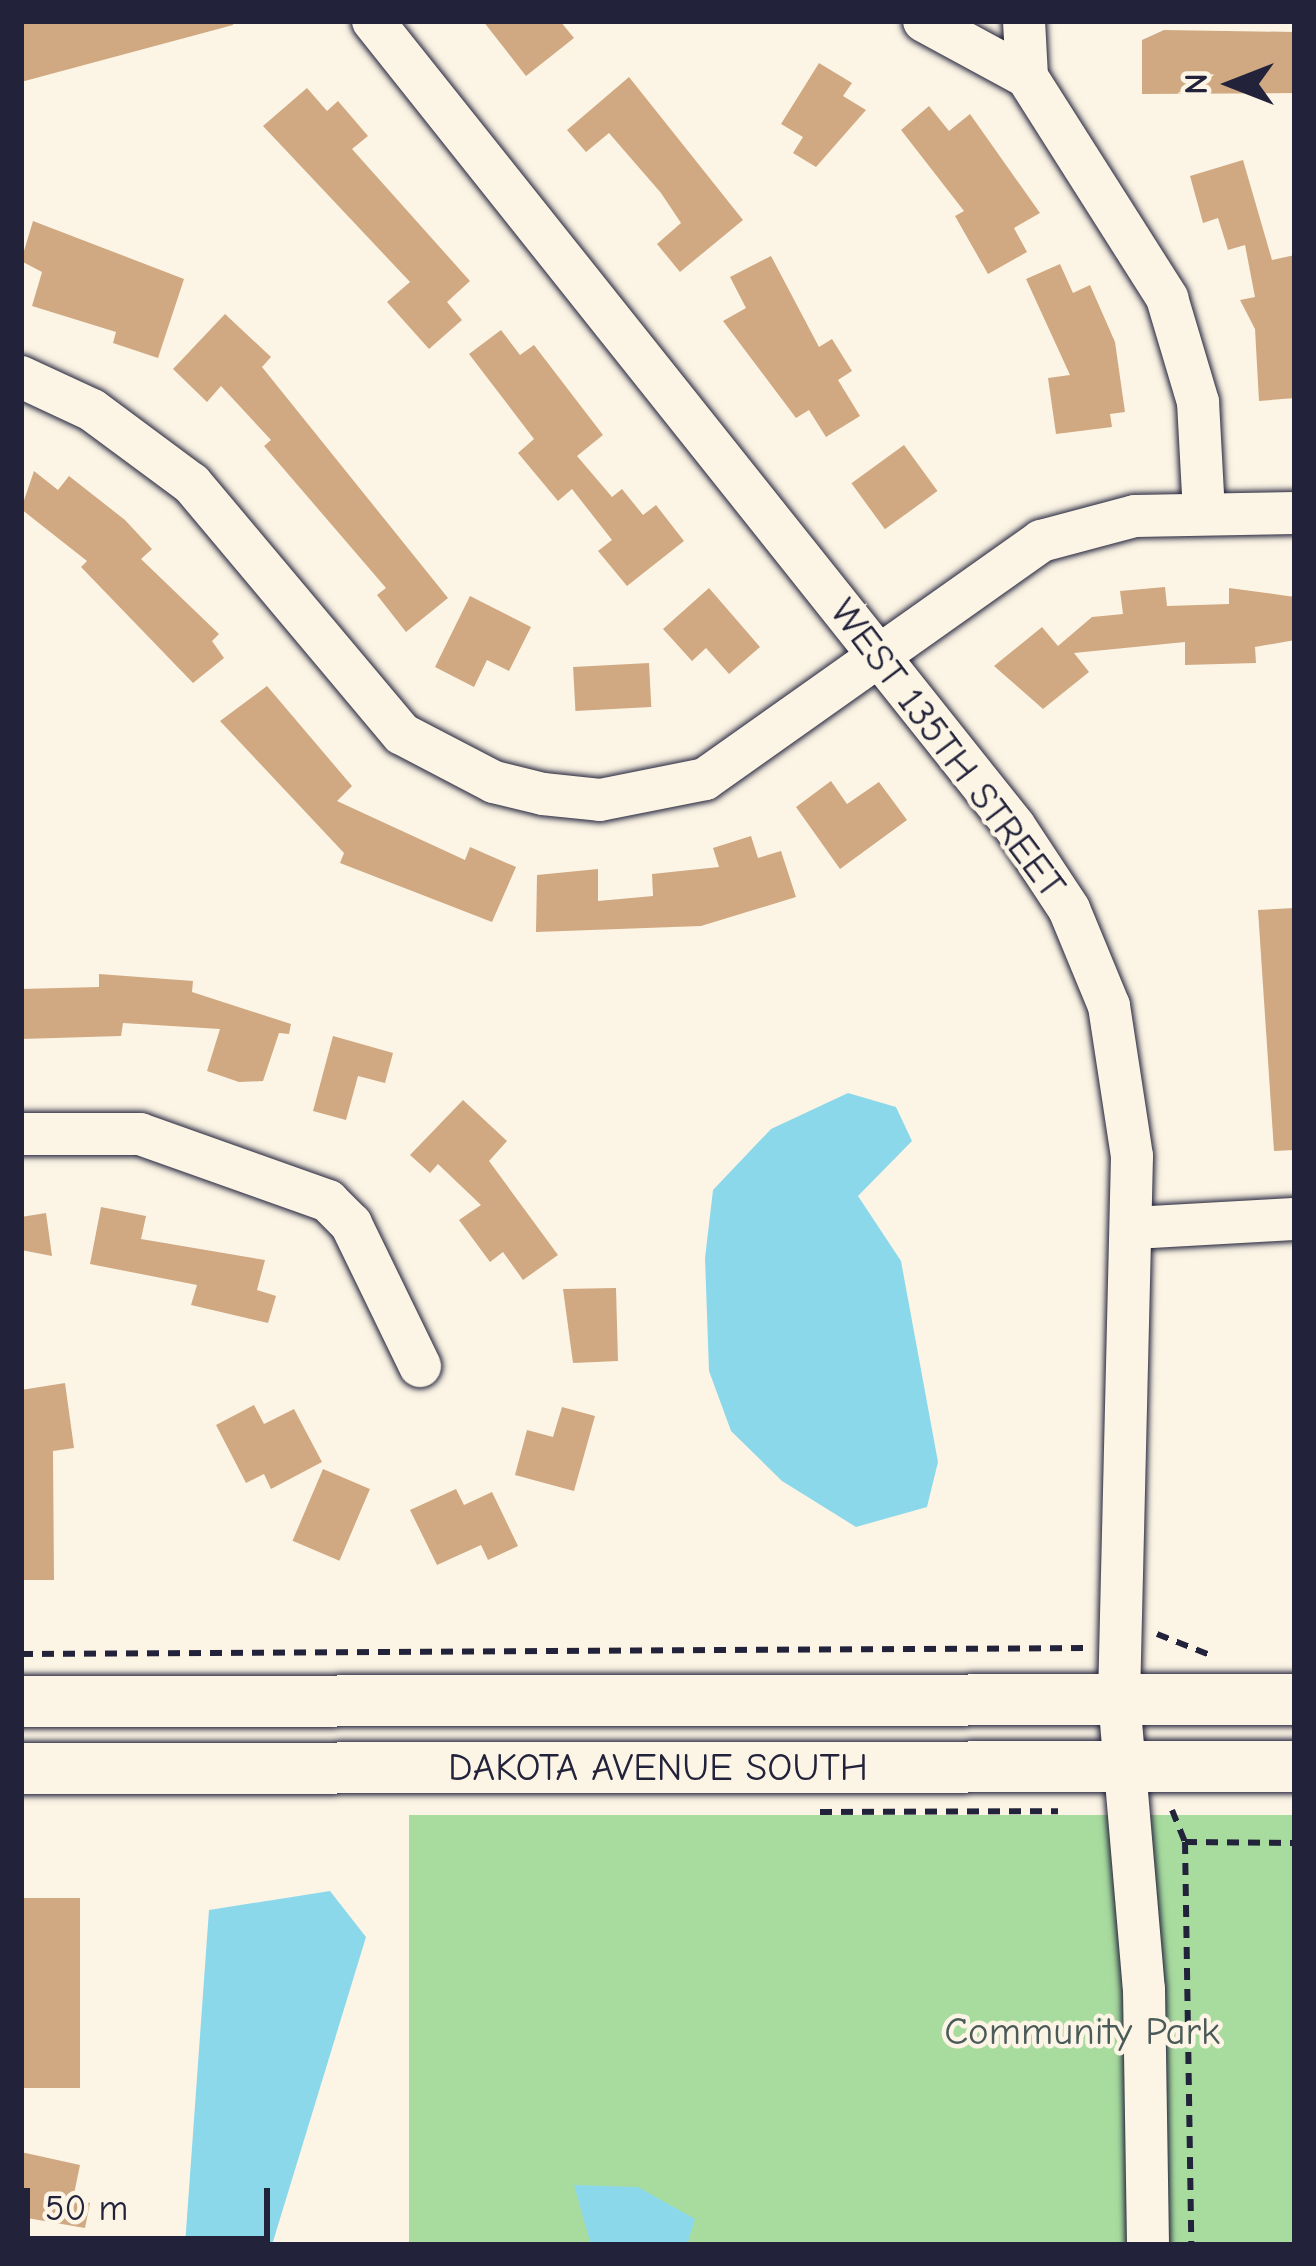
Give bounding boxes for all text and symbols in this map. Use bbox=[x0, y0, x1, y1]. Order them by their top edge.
north arrow bbox=[1172, 24, 1292, 144]
text: N bbox=[1177, 73, 1215, 95]
street label: WEST 135TH STREET bbox=[819, 590, 1075, 908]
street label: DAKOTA AVENUE SOUTH bbox=[448, 1745, 868, 1791]
park label: Community Park bbox=[944, 2009, 1220, 2055]
scale bar bbox=[30, 2164, 276, 2238]
text: 50 m bbox=[45, 2188, 128, 2229]

